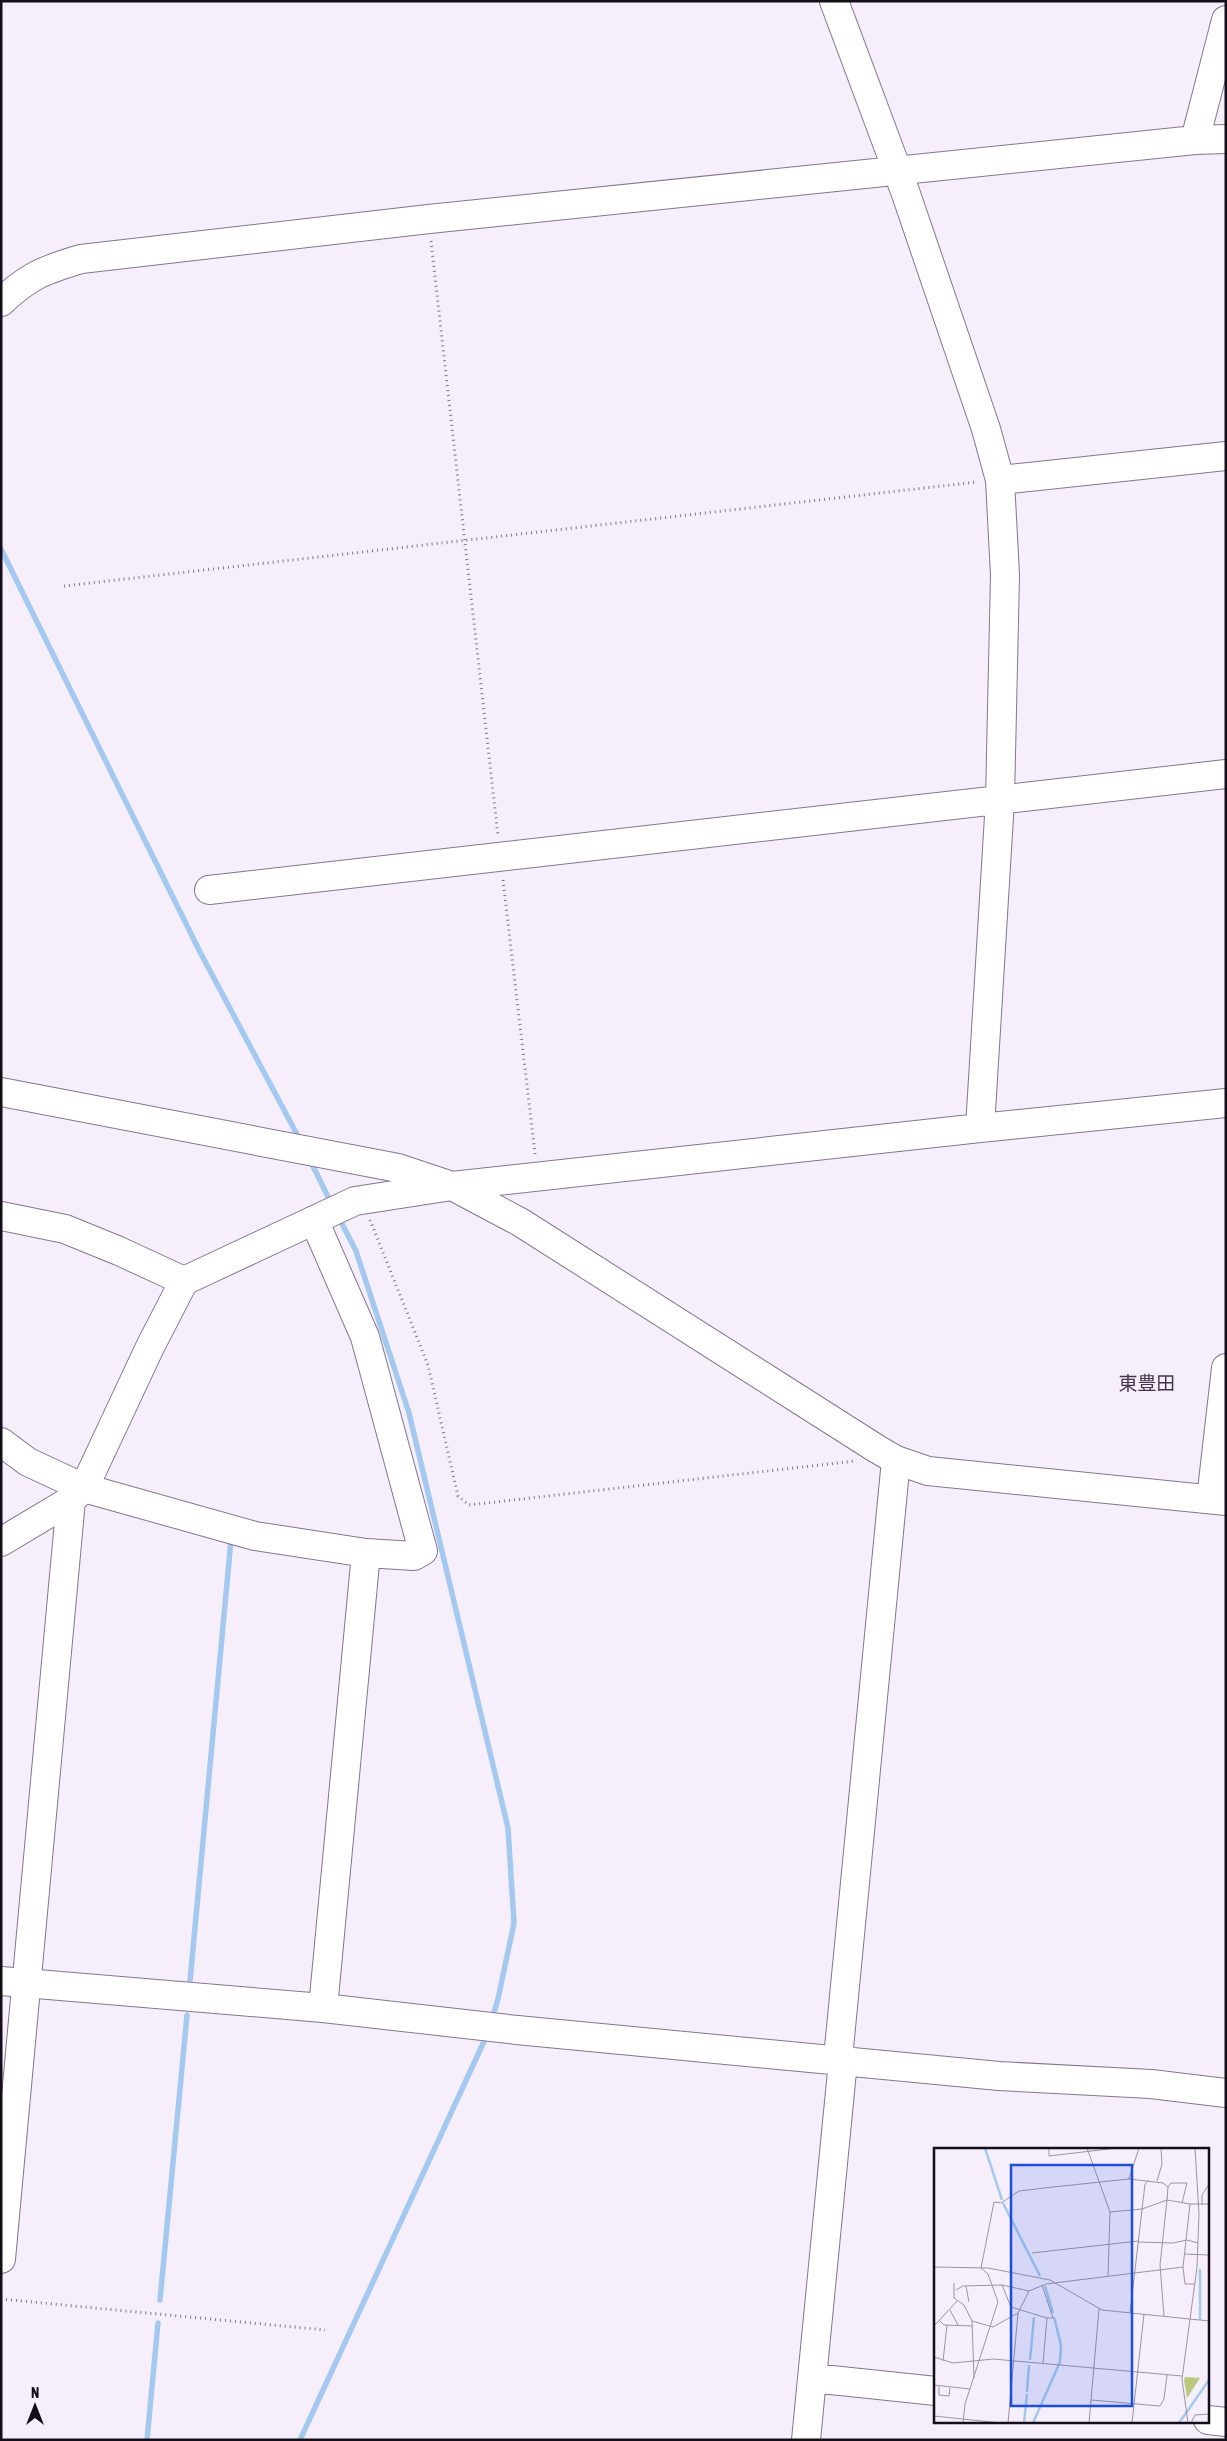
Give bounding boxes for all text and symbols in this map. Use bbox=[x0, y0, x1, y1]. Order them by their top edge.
district label: 東豊田 bbox=[1118, 1372, 1176, 1394]
inset map bbox=[934, 2148, 1210, 2424]
north arrow bbox=[10, 2381, 60, 2431]
text: N bbox=[31, 2385, 39, 2401]

